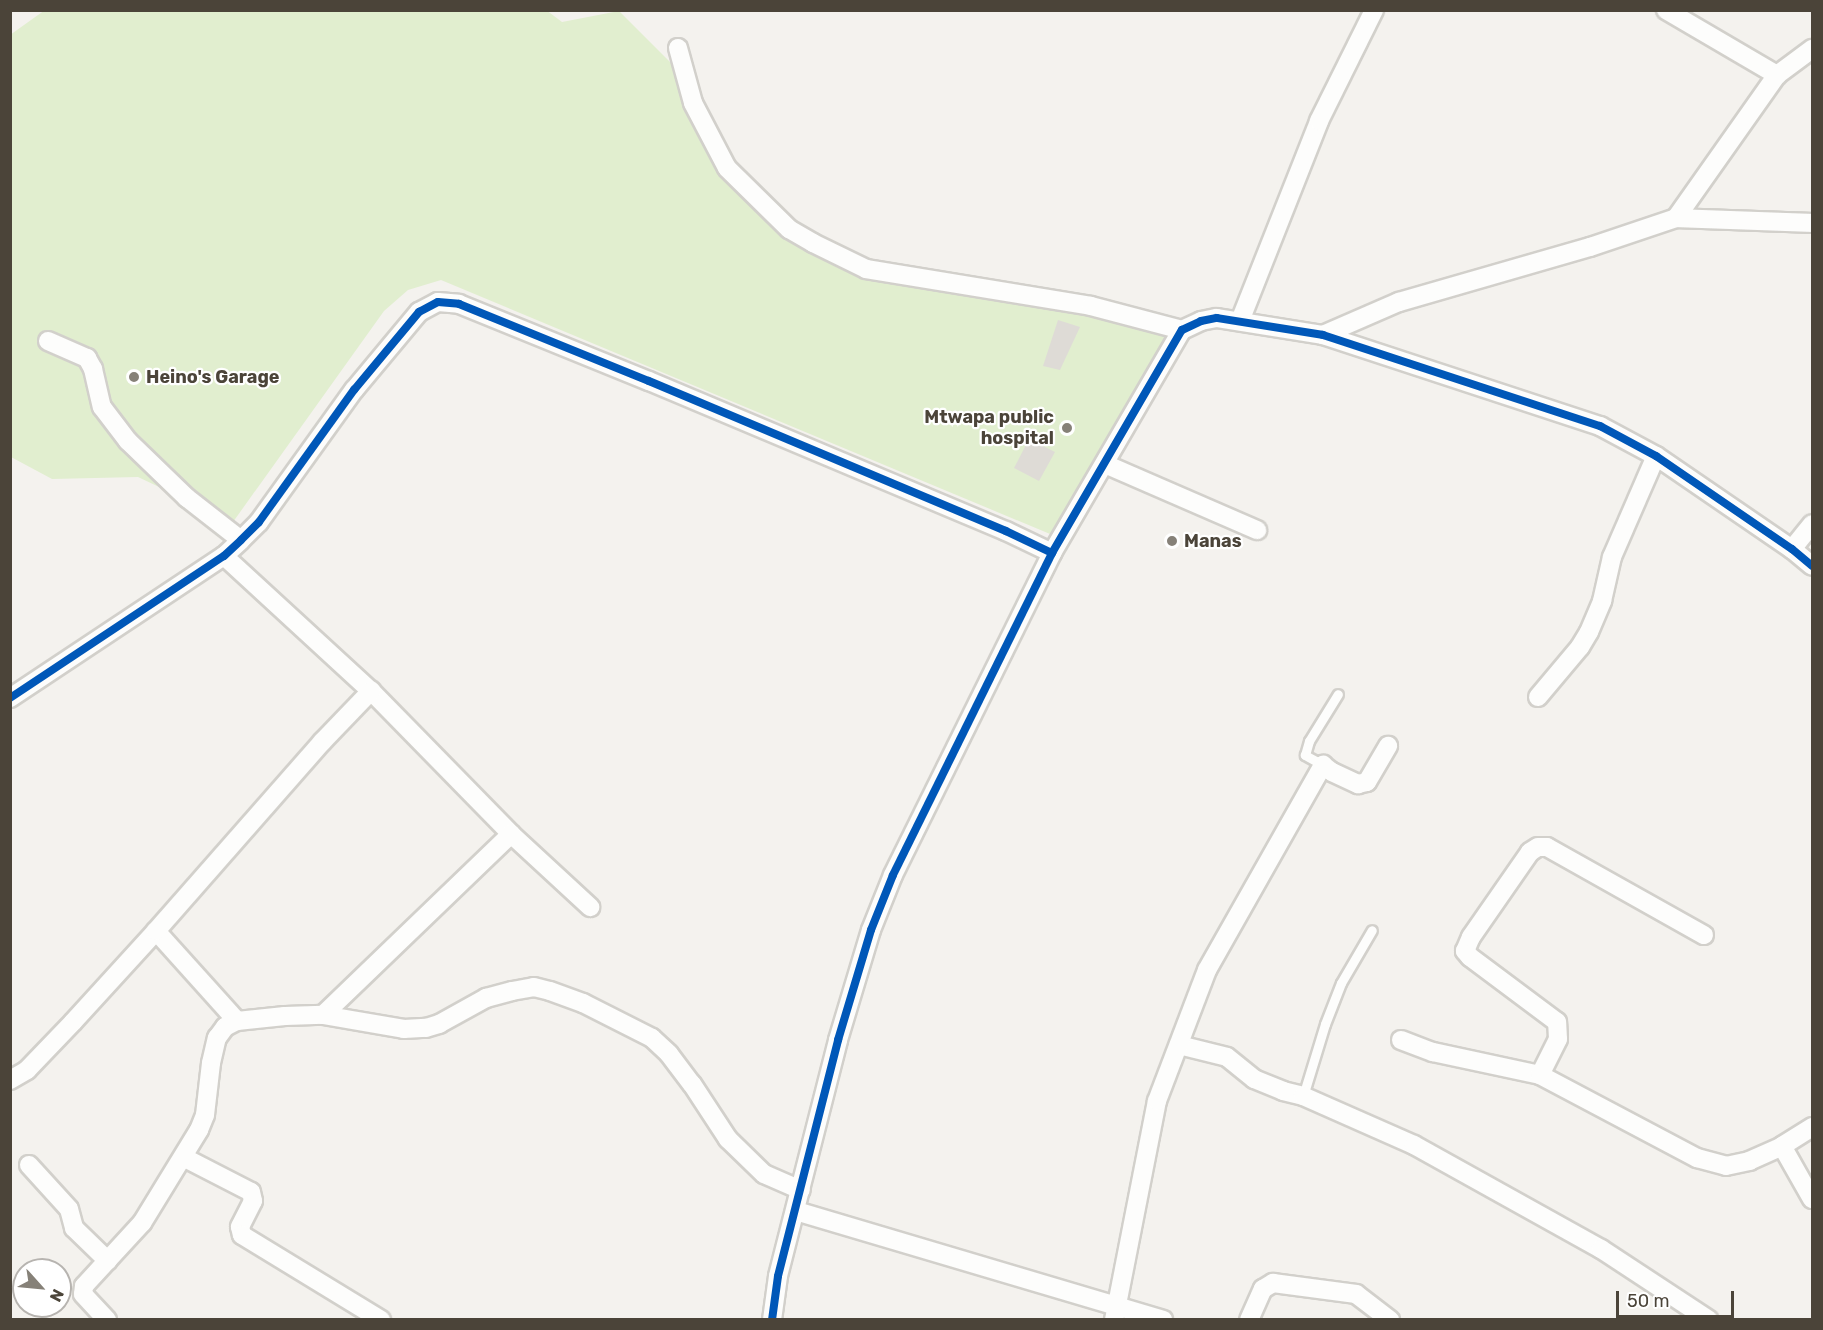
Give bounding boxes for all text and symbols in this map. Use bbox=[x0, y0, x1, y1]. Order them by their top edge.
place label: Heino's Garage bbox=[146, 366, 280, 388]
marker: Heino's Garage bbox=[127, 370, 141, 384]
place label: Mtwapa public hospital bbox=[924, 407, 1054, 450]
marker: Mtwapa public hospital bbox=[1058, 419, 1076, 437]
place label: Manas bbox=[1184, 530, 1242, 552]
marker: Manas bbox=[1165, 534, 1179, 548]
north arrow bbox=[12, 1258, 72, 1318]
scale bar bbox=[1619, 1279, 1738, 1317]
text: N bbox=[46, 1286, 68, 1305]
text: 50 m bbox=[1627, 1290, 1670, 1312]

